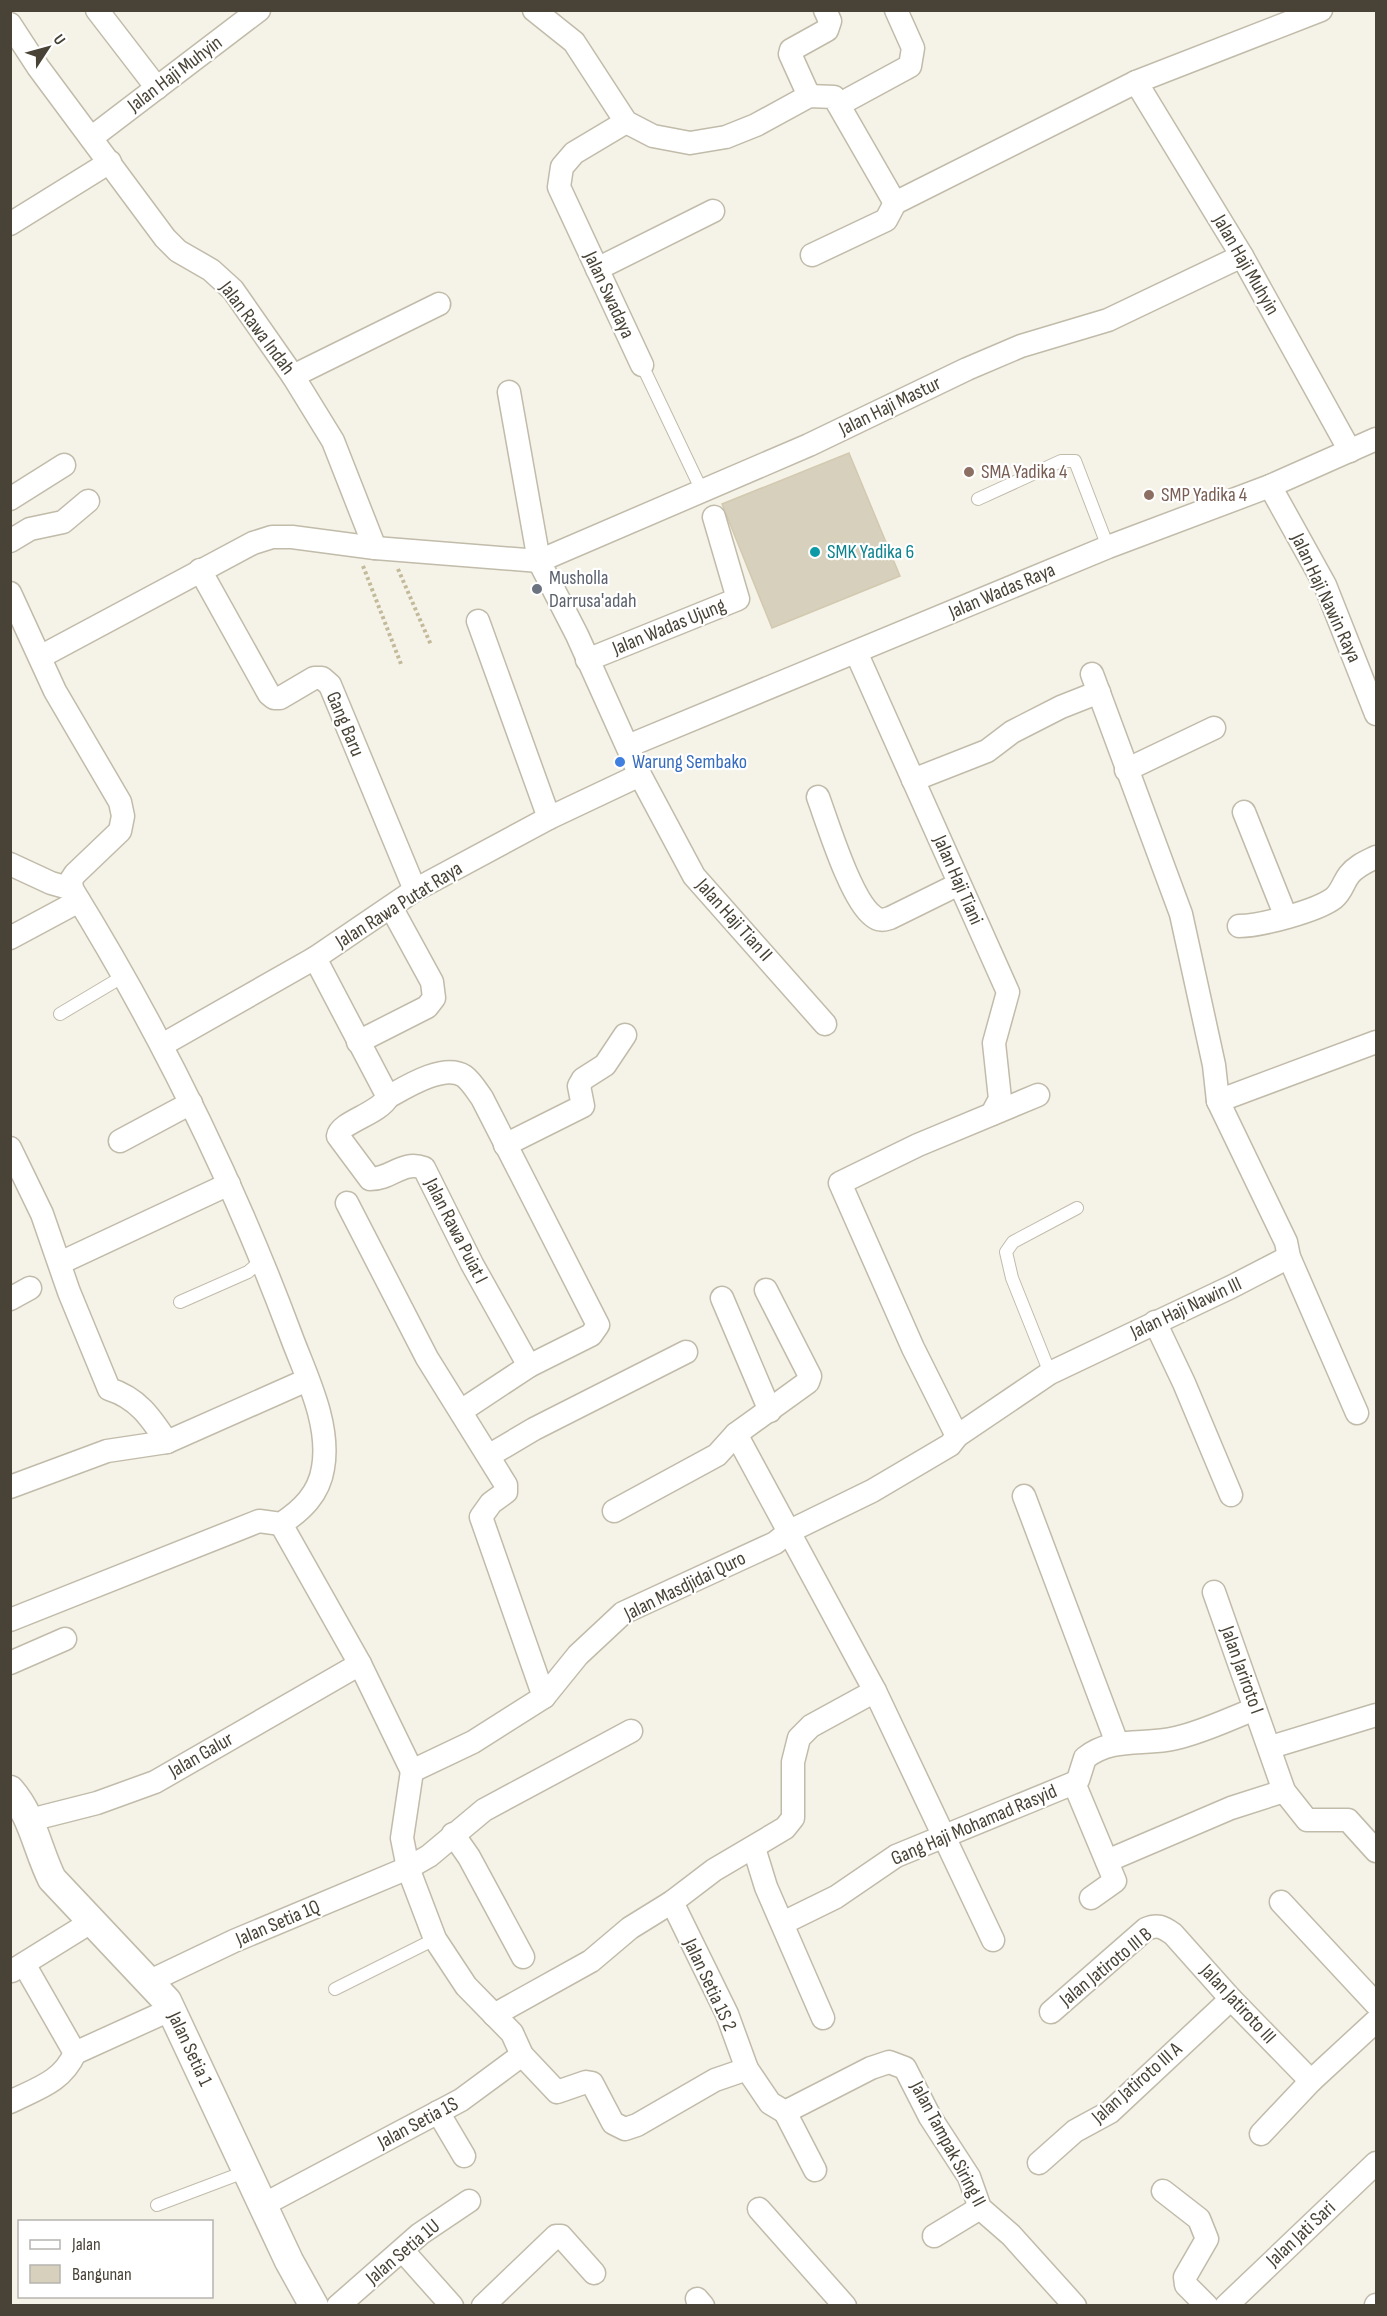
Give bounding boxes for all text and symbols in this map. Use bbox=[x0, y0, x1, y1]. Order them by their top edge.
north arrow bbox=[18, 18, 78, 78]
text: U bbox=[49, 31, 69, 49]
street label: Jalan Haji Muhyin bbox=[122, 31, 227, 118]
street label: Jalan Haji Muhyin bbox=[1207, 210, 1284, 320]
street label: Jalan Swadaya bbox=[578, 247, 640, 342]
street label: Jalan Rawa Indah bbox=[214, 276, 300, 379]
street label: Jalan Haji Mastur bbox=[834, 371, 945, 441]
place label: SMA Yadika 4 bbox=[981, 460, 1067, 484]
marker: SMA Yadika 4 bbox=[962, 465, 976, 479]
place label: SMP Yadika 4 bbox=[1161, 483, 1247, 507]
marker: SMP Yadika 4 bbox=[1142, 488, 1156, 502]
street label: Jalan Haji Nawin Raya bbox=[1285, 529, 1366, 666]
place label: SMK Yadika 6 bbox=[827, 540, 914, 564]
marker: SMK Yadika 6 bbox=[808, 545, 822, 559]
street label: Jalan Wadas Raya bbox=[944, 558, 1059, 625]
place label: Musholla Darrusa'adah bbox=[549, 566, 636, 613]
marker: Musholla Darrusa'adah bbox=[530, 582, 544, 596]
street label: Jalan Wadas Ujung bbox=[608, 593, 729, 661]
street label: Gang Baru bbox=[321, 688, 369, 760]
place label: Warung Sembako bbox=[632, 750, 747, 774]
marker: Warung Sembako bbox=[613, 755, 627, 769]
street label: Jalan Haji Tiani bbox=[927, 831, 988, 928]
street label: Jalan Rawa Putat Raya bbox=[330, 856, 467, 954]
street label: Jalan Haji Tian II bbox=[690, 873, 777, 966]
street label: Jalan Rawa Puiat I bbox=[419, 1173, 493, 1288]
street label: Jalan Haji Nawin III bbox=[1126, 1272, 1245, 1345]
street label: Jalan Masdjidai Quro bbox=[619, 1546, 750, 1626]
street label: Jalan Jariroto I bbox=[1215, 1622, 1269, 1717]
street label: Jalan Galur bbox=[164, 1727, 238, 1783]
street label: Gang Haji Mohamad Rasyid bbox=[888, 1779, 1060, 1871]
street label: Jalan Setia 1Q bbox=[231, 1895, 324, 1952]
street label: Jalan Jatiroto III B bbox=[1054, 1922, 1157, 2012]
street label: Jalan Setia 1S 2 bbox=[678, 1934, 742, 2035]
street label: Jalan Jatiroto III bbox=[1194, 1959, 1281, 2049]
street label: Jalan Setia 1 bbox=[162, 2007, 218, 2090]
street label: Jalan Jatiroto III A bbox=[1086, 2037, 1187, 2129]
street label: Jalan Tampak Siring II bbox=[904, 2076, 991, 2211]
street label: Jalan Setia 1S bbox=[373, 2092, 462, 2155]
street label: Jalan Jati Sari bbox=[1261, 2196, 1340, 2273]
street label: Jalan Setia 1U bbox=[360, 2214, 445, 2290]
legend bbox=[18, 2220, 213, 2298]
text: Jalan bbox=[71, 2234, 101, 2255]
text: Bangunan bbox=[72, 2264, 132, 2285]

